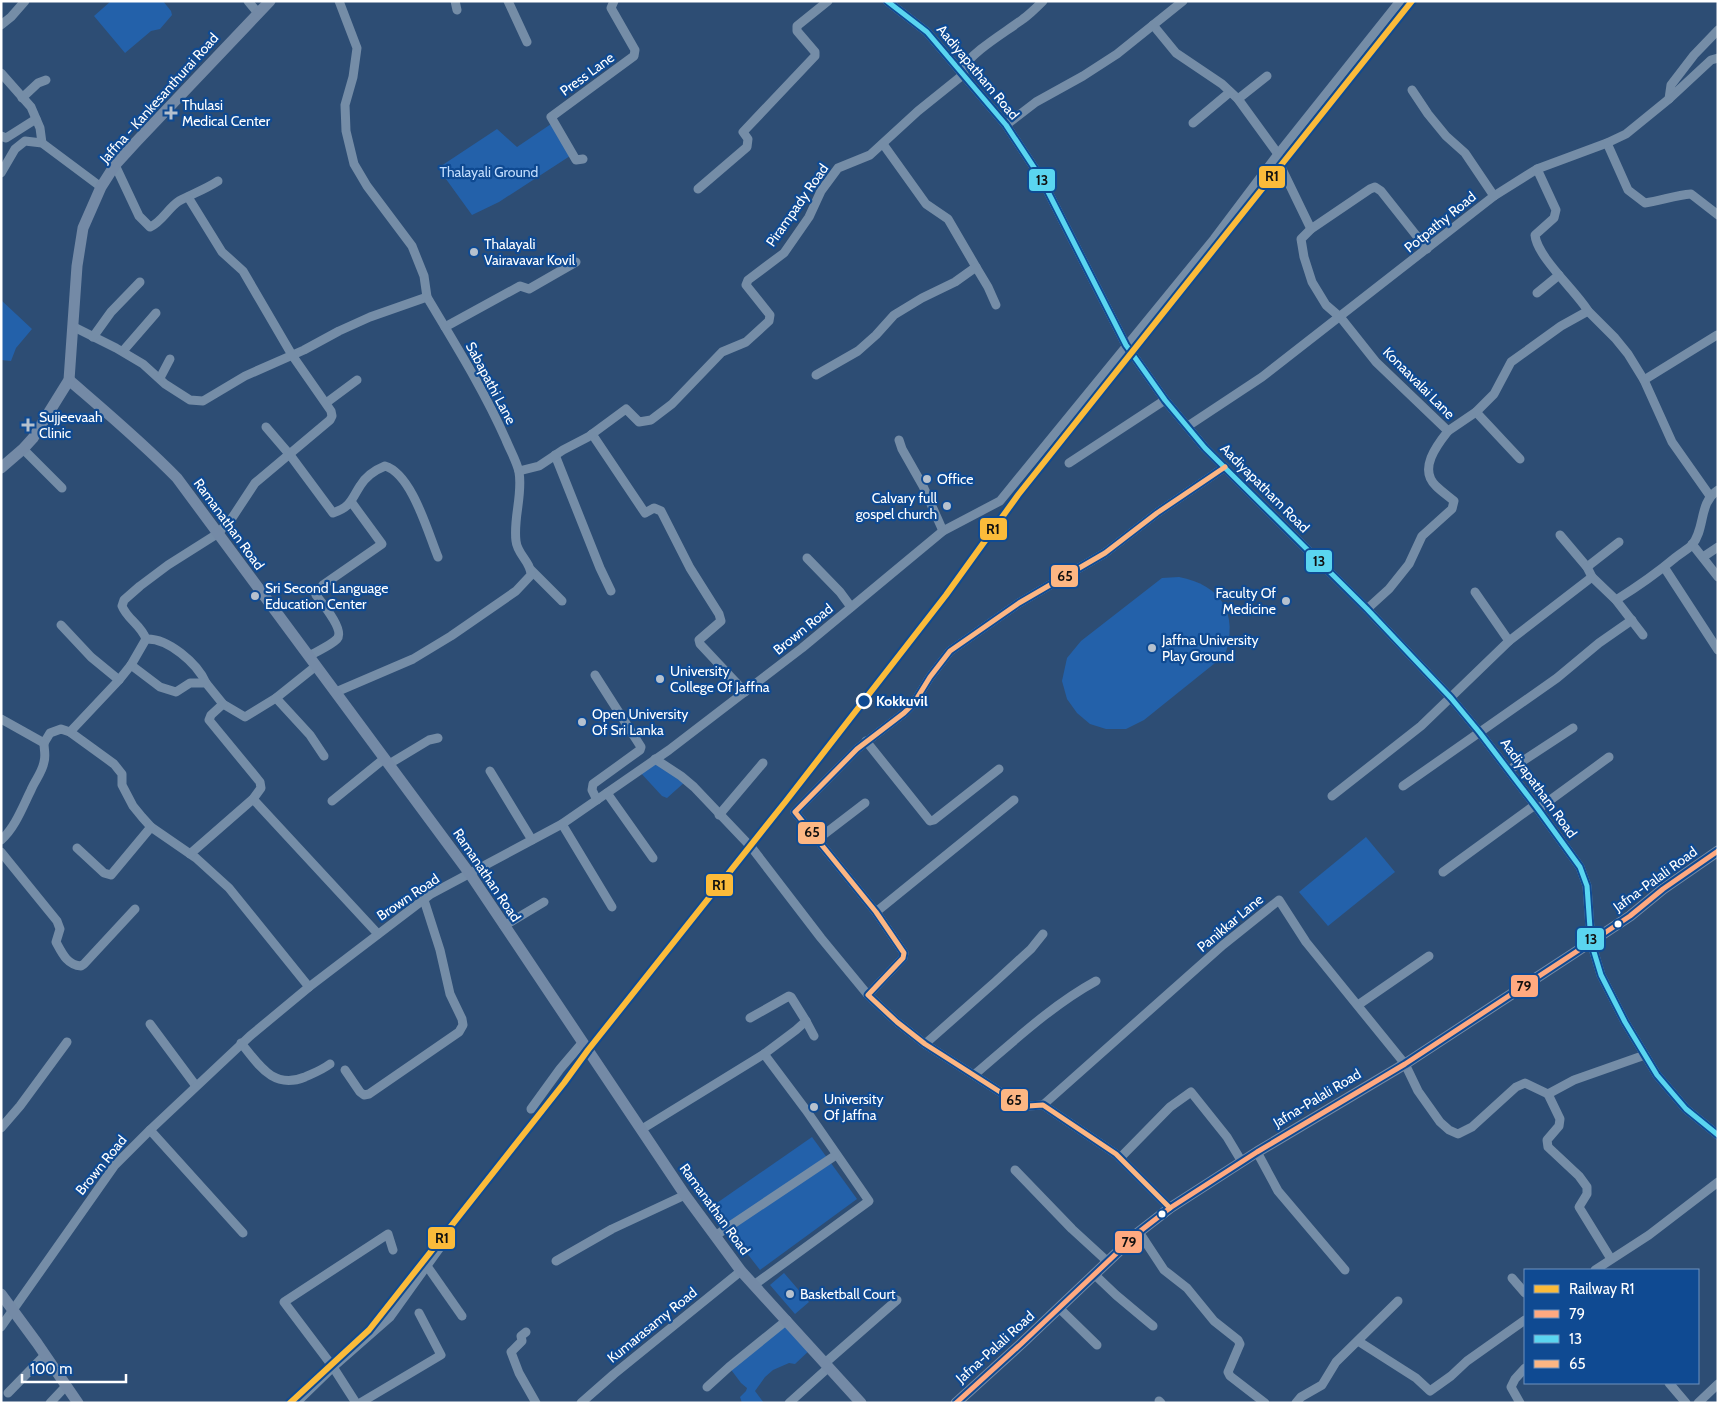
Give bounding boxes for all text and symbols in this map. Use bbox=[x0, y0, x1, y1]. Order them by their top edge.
street label: Aadiyapatham Road bbox=[933, 21, 1023, 123]
street label: Jaffna - Kankesanthurai Road bbox=[95, 29, 222, 168]
street label: Press Lane bbox=[556, 48, 618, 100]
place label: Thulasi Medical Center bbox=[182, 96, 271, 130]
marker: Thulasi Medical Center bbox=[164, 106, 178, 120]
street label: Pirampady Road bbox=[762, 160, 832, 250]
park label: Thalayali Ground bbox=[440, 163, 538, 181]
line badge: R1 bbox=[1258, 165, 1286, 189]
text: R1 bbox=[1265, 167, 1279, 185]
line badge: 13 bbox=[1028, 168, 1056, 192]
text: 13 bbox=[1036, 171, 1048, 189]
street label: Potpathy Road bbox=[1400, 188, 1480, 256]
place label: Thalayali Vairavavar Kovil bbox=[484, 235, 576, 269]
marker: Thalayali Vairavavar Kovil bbox=[468, 246, 480, 258]
street label: Sabapathi Lane bbox=[462, 339, 520, 427]
street label: Konaavalai Lane bbox=[1379, 343, 1459, 423]
place label: Sujjeevaah Clinic bbox=[39, 408, 102, 442]
marker: Sujjeevaah Clinic bbox=[21, 418, 35, 432]
street label: Aadiyapatham Road bbox=[1217, 440, 1313, 536]
place label: Office bbox=[937, 470, 973, 488]
marker: Office bbox=[921, 473, 933, 485]
street label: Ramanathan Road bbox=[190, 475, 268, 573]
place label: Calvary full gospel church bbox=[856, 489, 938, 523]
marker: Calvary full gospel church bbox=[941, 500, 953, 512]
line badge: R1 bbox=[979, 517, 1008, 541]
text: R1 bbox=[986, 520, 1000, 538]
line badge: 13 bbox=[1305, 549, 1333, 573]
text: 13 bbox=[1313, 552, 1325, 570]
line badge: 65 bbox=[1050, 564, 1079, 588]
text: 65 bbox=[1057, 567, 1073, 585]
place label: Sri Second Language Education Center bbox=[265, 579, 388, 613]
place label: Faculty Of Medicine bbox=[1216, 584, 1276, 618]
marker: Sri Second Language Education Center bbox=[249, 590, 261, 602]
marker: Faculty Of Medicine bbox=[1280, 595, 1292, 607]
street label: Brown Road bbox=[769, 599, 837, 659]
place label: Jaffna University Play Ground bbox=[1161, 631, 1259, 665]
marker: Jaffna University Play Ground bbox=[1146, 642, 1158, 654]
place label: University College Of Jaffna bbox=[670, 662, 770, 696]
marker: University College Of Jaffna bbox=[654, 673, 666, 685]
place label: Kokkuvil bbox=[876, 692, 928, 710]
marker: Kokkuvil bbox=[856, 693, 872, 709]
place label: Open University Of Sri Lanka bbox=[592, 705, 688, 739]
marker: Open University Of Sri Lanka bbox=[576, 716, 588, 728]
street label: Aadiyapatham Road bbox=[1497, 735, 1581, 841]
line badge: 65 bbox=[797, 821, 826, 845]
text: 65 bbox=[804, 823, 820, 841]
street label: Ramanathan Road bbox=[449, 825, 525, 925]
street label: Jafna-Palali Road bbox=[1609, 842, 1701, 916]
street label: Brown Road bbox=[373, 870, 443, 924]
line badge: R1 bbox=[705, 873, 734, 897]
text: R1 bbox=[712, 876, 726, 894]
street label: Panikkar Lane bbox=[1193, 890, 1267, 956]
unlabelled marker bbox=[1613, 919, 1623, 929]
line badge: 13 bbox=[1576, 927, 1605, 951]
text: 13 bbox=[1585, 930, 1597, 948]
line badge: 79 bbox=[1510, 974, 1539, 998]
text: 79 bbox=[1516, 977, 1532, 995]
street label: Jafna-Palali Road bbox=[1269, 1065, 1364, 1132]
line badge: 65 bbox=[1000, 1088, 1029, 1112]
place label: University Of Jaffna bbox=[824, 1090, 884, 1124]
text: 65 bbox=[1006, 1091, 1022, 1109]
marker: University Of Jaffna bbox=[808, 1101, 820, 1113]
street label: Brown Road bbox=[71, 1131, 131, 1199]
street label: Ramanathan Road bbox=[676, 1160, 754, 1258]
unlabelled marker bbox=[1157, 1209, 1167, 1219]
line badge: R1 bbox=[427, 1226, 456, 1250]
text: R1 bbox=[435, 1229, 449, 1247]
line badge: 79 bbox=[1114, 1230, 1143, 1254]
text: 79 bbox=[1121, 1233, 1137, 1251]
legend bbox=[1524, 1269, 1699, 1384]
text: Railway R1 bbox=[1569, 1280, 1634, 1298]
street label: Kumarasamy Road bbox=[604, 1283, 700, 1367]
place label: Basketball Court bbox=[800, 1285, 896, 1303]
marker: Basketball Court bbox=[784, 1288, 796, 1300]
text: 79 bbox=[1569, 1305, 1585, 1323]
street label: Jafna-Palali Road bbox=[951, 1307, 1038, 1388]
text: 13 bbox=[1569, 1330, 1582, 1348]
scale bar bbox=[22, 1352, 126, 1384]
text: 65 bbox=[1569, 1355, 1586, 1373]
text: 100 m bbox=[30, 1360, 72, 1378]

